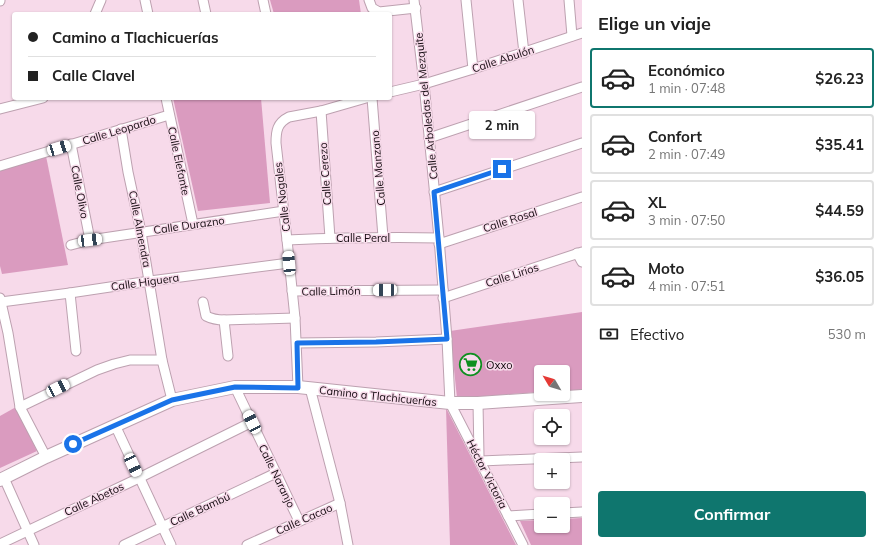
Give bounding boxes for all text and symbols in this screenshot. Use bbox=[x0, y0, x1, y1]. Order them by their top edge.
text: Elige un viaje bbox=[598, 12, 711, 35]
text: Camino a Tlachicuerías bbox=[52, 28, 219, 47]
street label: Calle Arboledas del Mezquite bbox=[411, 32, 441, 180]
street label: Calle Abulón bbox=[470, 42, 536, 76]
icon: car bbox=[600, 60, 636, 96]
text: Económico bbox=[648, 61, 725, 80]
text: Calle Clavel bbox=[52, 66, 135, 85]
text: $26.23 bbox=[815, 69, 864, 88]
text: 1 min · 07:48 bbox=[648, 80, 725, 96]
callout: 2 min bbox=[469, 111, 535, 139]
street label: Calle Leopardo bbox=[80, 112, 158, 148]
text: 2 min bbox=[485, 117, 519, 133]
street label: Calle Elefante bbox=[165, 126, 193, 197]
icon: car bbox=[600, 126, 636, 162]
text: Confort bbox=[648, 127, 702, 146]
street label: Calle Manzano bbox=[368, 130, 388, 206]
text: $35.41 bbox=[815, 135, 864, 154]
car bbox=[46, 139, 72, 157]
street label: Calle Cerezo bbox=[316, 142, 334, 206]
text: 2 min · 07:49 bbox=[648, 146, 725, 162]
route end bbox=[493, 160, 511, 178]
street label: Calle Nogales bbox=[271, 161, 293, 233]
street label: Calle Olivo bbox=[68, 164, 92, 220]
street label: Calle Almendra bbox=[126, 189, 154, 269]
icon: car bbox=[600, 192, 636, 228]
text: XL bbox=[648, 193, 666, 212]
text: $44.59 bbox=[815, 201, 864, 220]
street label: Calle Rosal bbox=[481, 205, 539, 235]
text: 3 min · 07:50 bbox=[648, 212, 725, 228]
street label: Calle Durazno bbox=[153, 213, 225, 237]
street label: Calle Peral bbox=[336, 231, 390, 245]
car bbox=[77, 233, 103, 247]
car bbox=[282, 251, 296, 275]
icon: car bbox=[600, 258, 636, 294]
text: Moto bbox=[648, 259, 684, 278]
street label: Calle Lirios bbox=[484, 260, 540, 290]
text: $36.05 bbox=[815, 267, 864, 286]
street label: Calle Higuera bbox=[110, 270, 180, 294]
text: 4 min · 07:51 bbox=[648, 278, 725, 294]
street label: Calle Limón bbox=[301, 283, 361, 299]
car bbox=[373, 284, 397, 296]
icon: cash bbox=[598, 323, 620, 345]
text: Efectivo bbox=[630, 325, 684, 344]
text: 530 m bbox=[828, 326, 866, 342]
supermarket icon: Oxxo bbox=[458, 352, 484, 378]
place label: Oxxo bbox=[486, 358, 512, 372]
north arrow bbox=[534, 365, 570, 401]
map controls bbox=[534, 365, 570, 533]
car bbox=[45, 377, 71, 399]
street label: Camino a Tlachicuerías bbox=[319, 383, 437, 409]
car bbox=[241, 409, 263, 435]
button: locate bbox=[534, 409, 570, 445]
route start bbox=[64, 435, 82, 453]
street label: Héctor Victoria bbox=[464, 437, 510, 511]
street label: Calle Naranjo bbox=[256, 442, 298, 510]
car bbox=[122, 452, 144, 478]
button: + bbox=[534, 453, 570, 489]
street label: Calle Abetos bbox=[62, 479, 126, 519]
street label: Calle Bambú bbox=[168, 489, 232, 529]
button: Confirmar bbox=[598, 491, 866, 537]
button: − bbox=[534, 497, 570, 533]
street label: Calle Cacao bbox=[274, 500, 334, 538]

